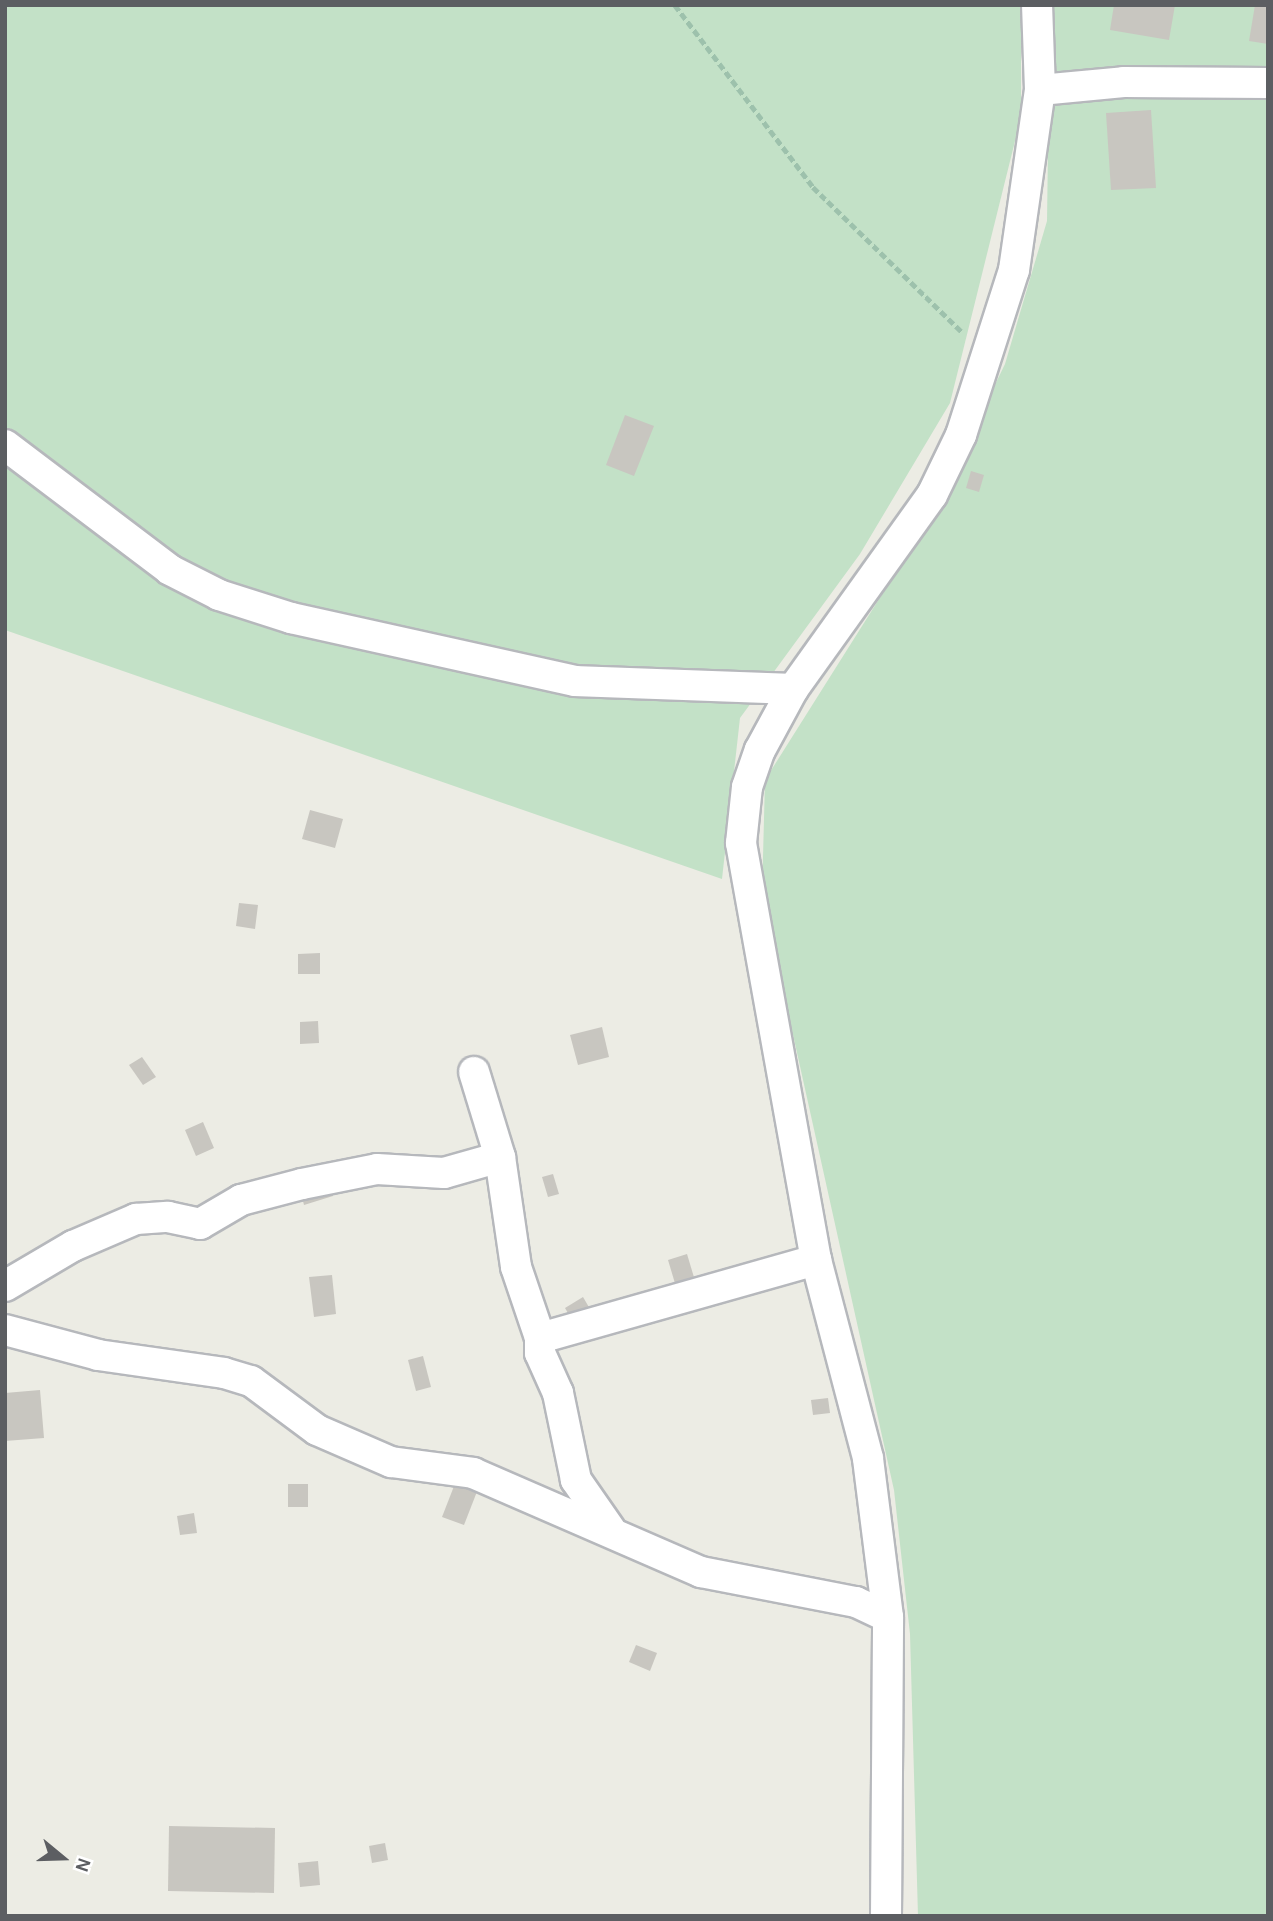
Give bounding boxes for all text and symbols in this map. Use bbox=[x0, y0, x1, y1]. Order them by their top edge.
north arrow bbox=[28, 1823, 98, 1893]
text: N bbox=[70, 1855, 95, 1875]

